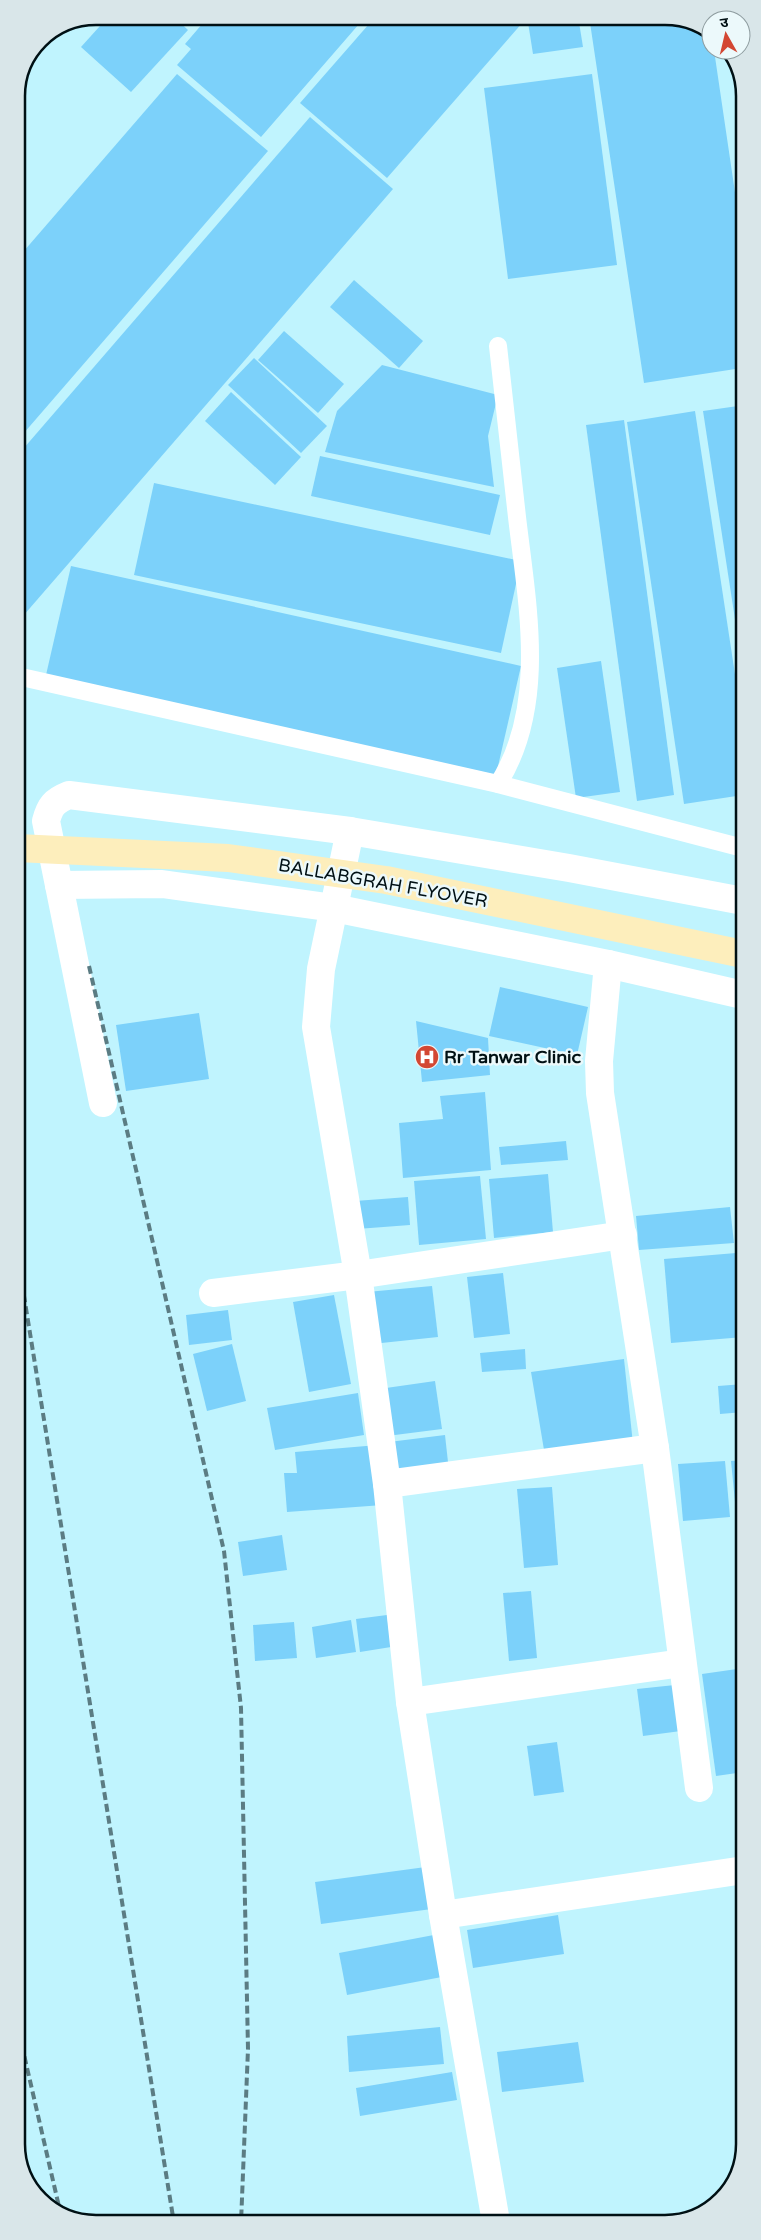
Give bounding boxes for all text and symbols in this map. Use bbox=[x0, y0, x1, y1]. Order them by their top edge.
north arrow bbox=[701, 10, 751, 60]
text: उ bbox=[719, 14, 730, 32]
street label: BALLABGRAH FLYOVER bbox=[277, 854, 489, 912]
hospital icon: Rr Tanwar Clinic bbox=[414, 1044, 440, 1070]
place label: Rr Tanwar Clinic bbox=[444, 1046, 582, 1068]

